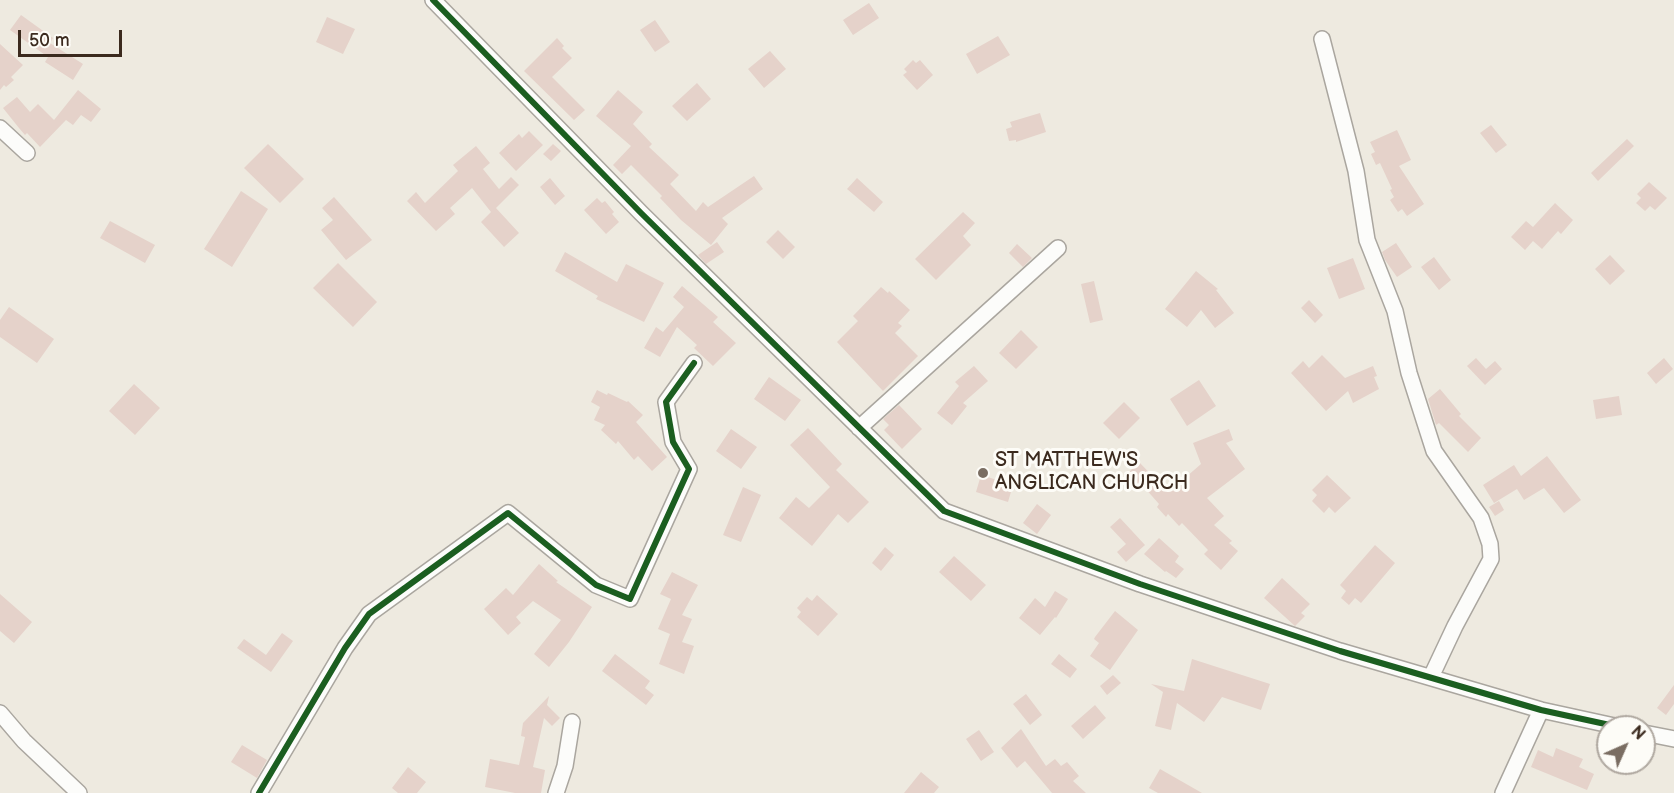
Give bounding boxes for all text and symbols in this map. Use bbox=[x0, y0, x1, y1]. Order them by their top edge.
scale bar bbox=[21, 18, 124, 56]
text: 50 m bbox=[29, 30, 70, 51]
place label: ST MATTHEW'S ANGLICAN CHURCH bbox=[995, 449, 1188, 496]
marker: ST MATTHEW'S ANGLICAN CHURCH bbox=[976, 466, 990, 480]
north arrow bbox=[1596, 715, 1656, 775]
text: N bbox=[1627, 722, 1649, 744]

